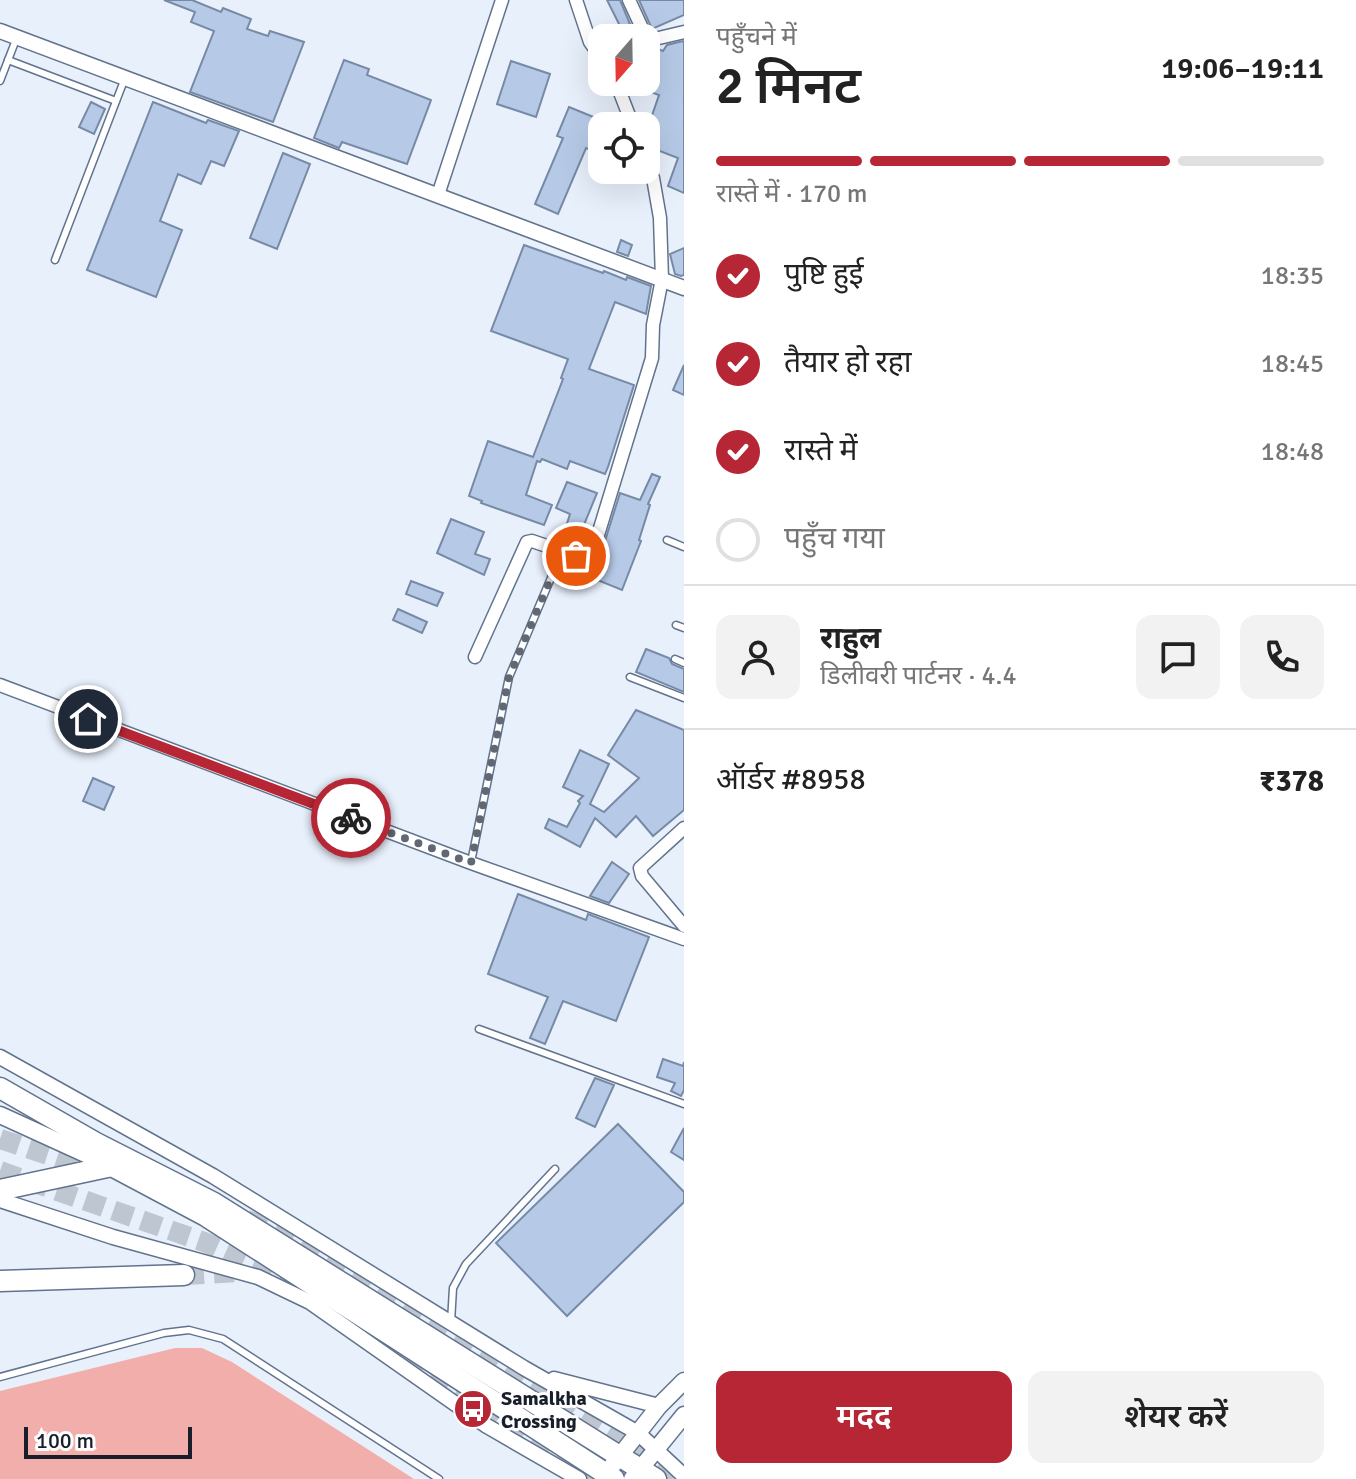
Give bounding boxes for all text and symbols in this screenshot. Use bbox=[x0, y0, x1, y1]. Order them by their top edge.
text: पहुँचने में bbox=[716, 21, 797, 53]
north arrow bbox=[588, 24, 660, 96]
map controls bbox=[588, 24, 660, 184]
text: 19:06–19:11 bbox=[1161, 50, 1324, 87]
text: 2 मिनट bbox=[716, 54, 861, 118]
button: locate bbox=[588, 112, 660, 184]
text: रास्ते में · 170 m bbox=[716, 178, 868, 210]
icon: check bbox=[716, 254, 760, 298]
text: पुष्टि हुई bbox=[784, 256, 864, 293]
text: 18:35 bbox=[1261, 260, 1324, 292]
icon: check bbox=[716, 342, 760, 386]
text: तैयार हो रहा bbox=[784, 344, 911, 381]
text: 18:45 bbox=[1261, 348, 1324, 380]
icon: check bbox=[716, 430, 760, 474]
text: रास्ते में bbox=[784, 432, 857, 469]
text: 18:48 bbox=[1261, 436, 1324, 468]
text: पहुँच गया bbox=[784, 520, 885, 557]
pin bbox=[542, 522, 610, 590]
icon: bag bbox=[554, 534, 598, 578]
button: person bbox=[716, 615, 800, 699]
button: chat bbox=[1136, 615, 1220, 699]
button: phone bbox=[1240, 615, 1324, 699]
text: राहुल bbox=[820, 620, 881, 657]
text: डिलीवरी पार्टनर · 4.4 bbox=[820, 660, 1017, 692]
pin bbox=[54, 685, 122, 753]
icon: home bbox=[66, 697, 110, 741]
text: ऑर्डर #8958 bbox=[716, 761, 866, 798]
text: ₹378 bbox=[1259, 763, 1324, 800]
courier bbox=[311, 778, 391, 858]
icon: bike bbox=[329, 796, 373, 840]
button: मदद bbox=[716, 1371, 1012, 1463]
button: शेयर करें bbox=[1028, 1371, 1324, 1463]
place label: Samalkha Crossing bbox=[501, 1386, 587, 1434]
bus stop icon: Samalkha Crossing bbox=[452, 1388, 494, 1430]
scale bar bbox=[24, 1423, 192, 1459]
text: 100 m bbox=[36, 1427, 94, 1454]

